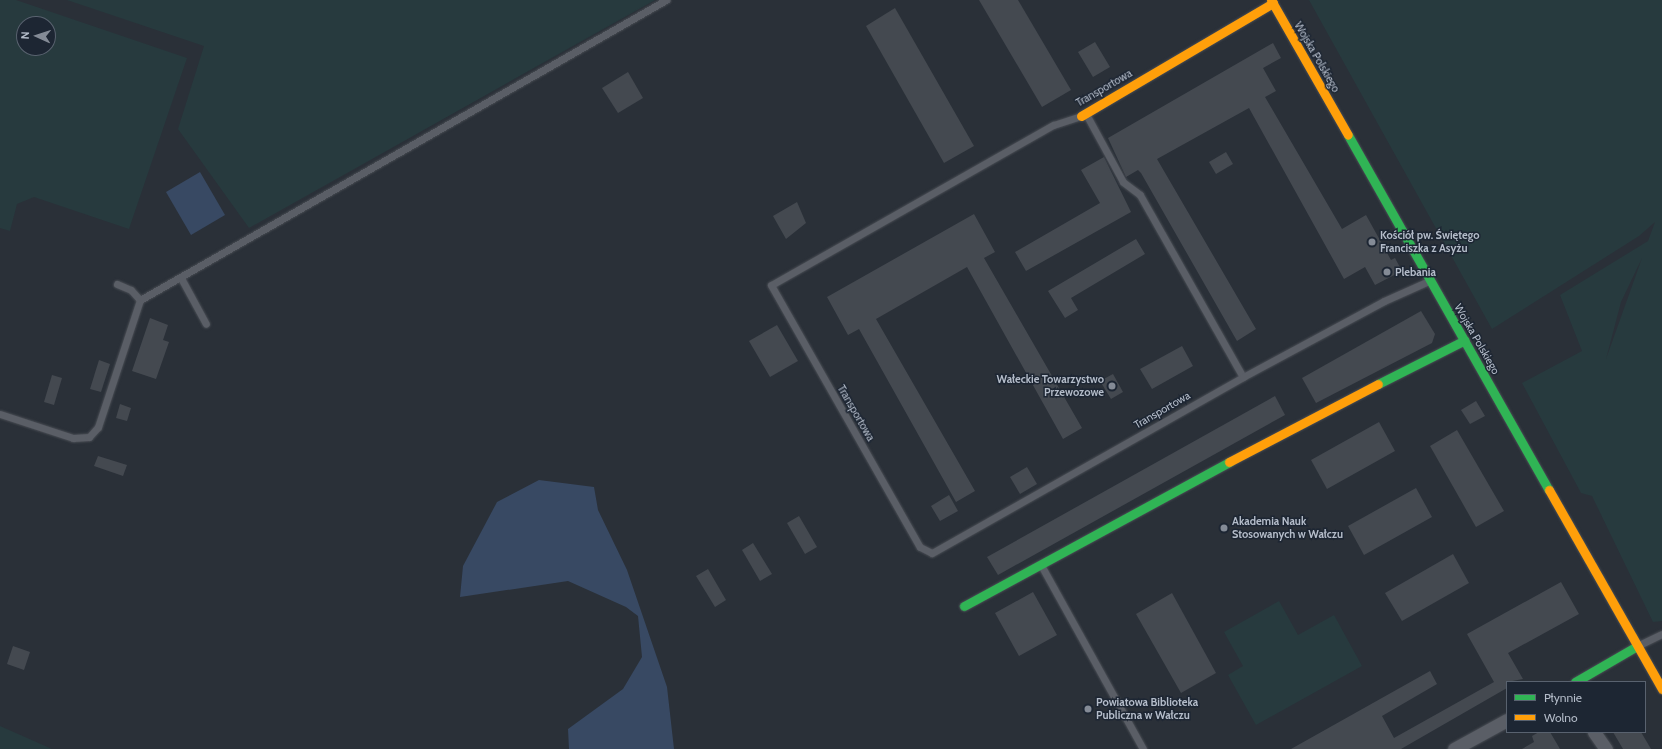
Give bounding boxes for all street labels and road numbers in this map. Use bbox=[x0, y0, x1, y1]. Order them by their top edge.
street label: Wojska Polskiego bbox=[1291, 19, 1343, 95]
street label: Transportowa bbox=[1074, 67, 1134, 109]
street label: Wojska Polskiego bbox=[1451, 301, 1503, 377]
street label: Transportowa bbox=[835, 383, 877, 443]
street label: Transportowa bbox=[1132, 389, 1192, 431]

